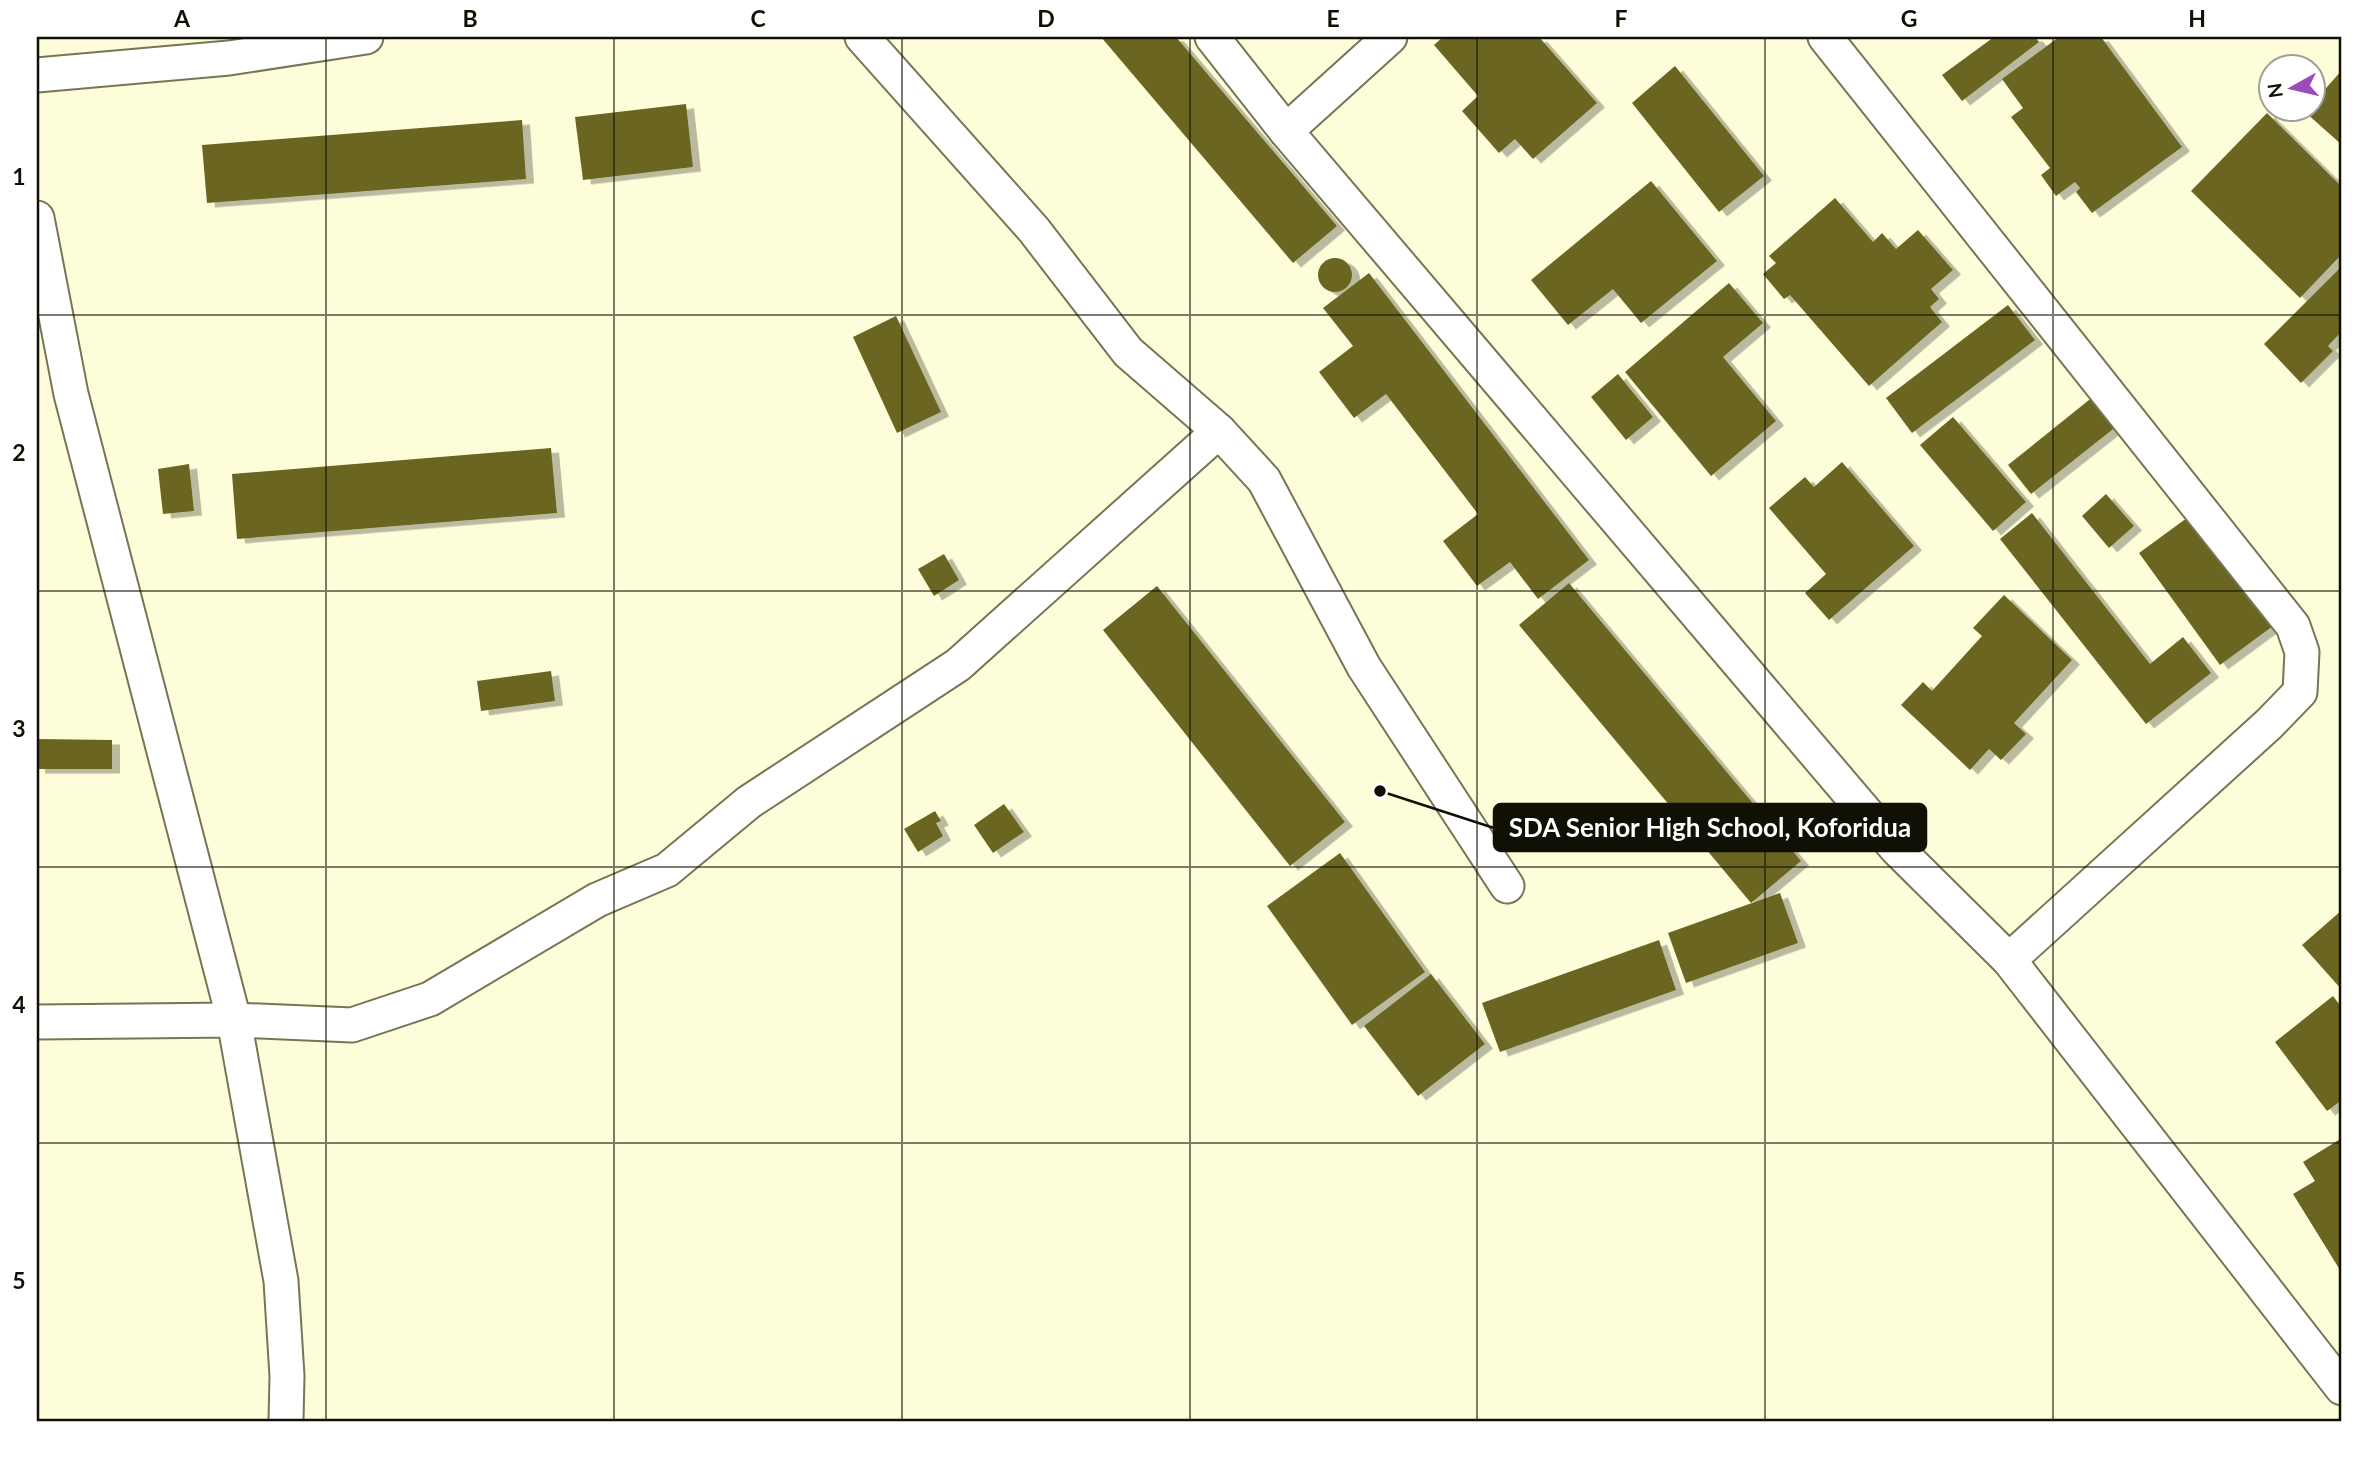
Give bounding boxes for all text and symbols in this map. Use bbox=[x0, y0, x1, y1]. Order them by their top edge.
text: A bbox=[173, 4, 191, 32]
text: B bbox=[462, 4, 478, 32]
text: C bbox=[750, 4, 766, 32]
text: D bbox=[1037, 4, 1055, 32]
text: E bbox=[1326, 4, 1340, 32]
text: F bbox=[1614, 4, 1628, 32]
text: G bbox=[1901, 4, 1917, 32]
text: H bbox=[2188, 4, 2206, 32]
north arrow bbox=[2256, 52, 2326, 122]
text: N bbox=[2262, 82, 2287, 99]
text: 1 bbox=[12, 162, 26, 190]
text: 2 bbox=[12, 438, 26, 466]
text: 3 bbox=[12, 714, 26, 742]
callout: SDA Senior High School, Koforidua bbox=[1494, 804, 1926, 851]
text: SDA Senior High School, Koforidua bbox=[1509, 811, 1911, 843]
text: 4 bbox=[12, 990, 26, 1018]
text: 5 bbox=[12, 1266, 26, 1294]

